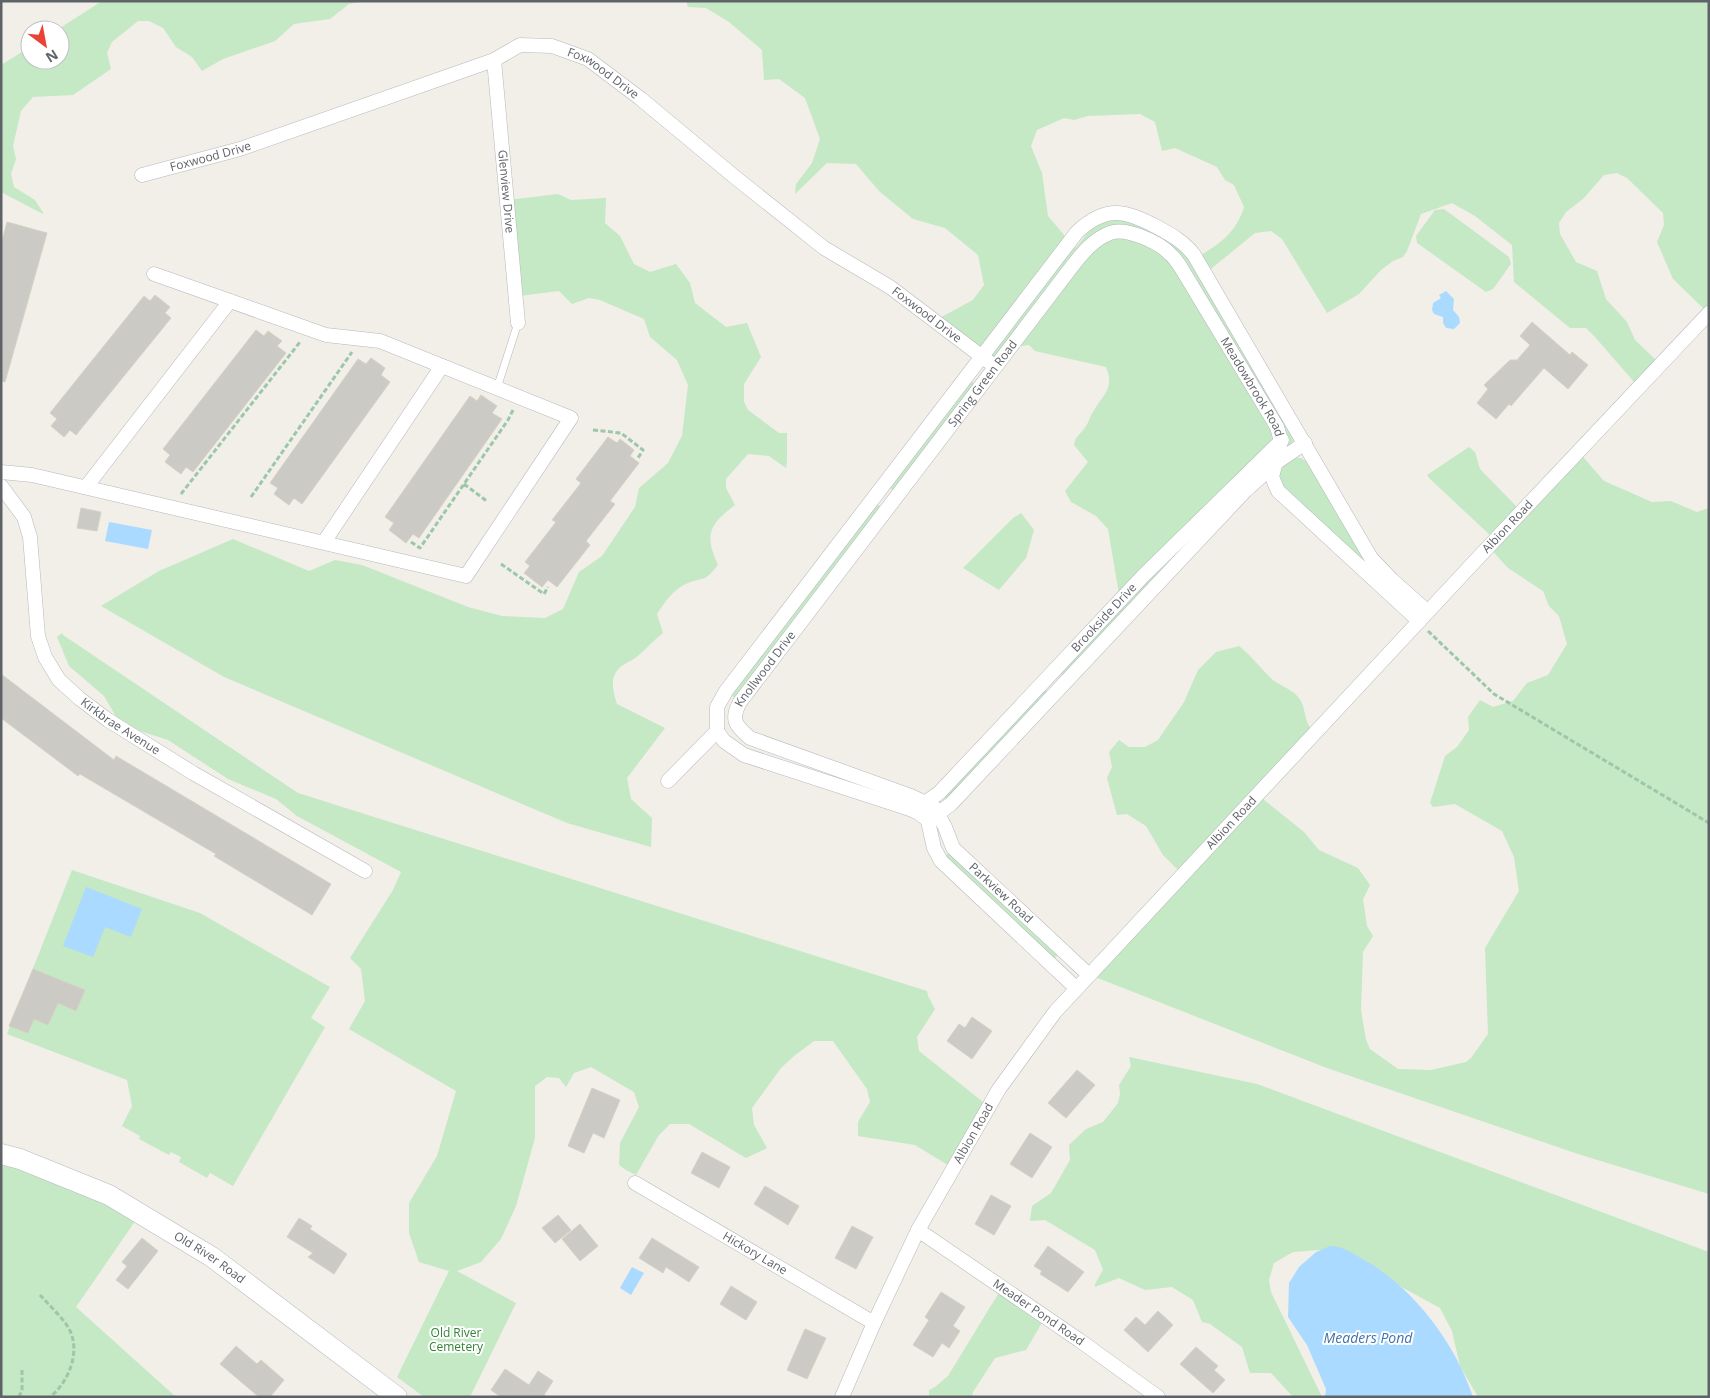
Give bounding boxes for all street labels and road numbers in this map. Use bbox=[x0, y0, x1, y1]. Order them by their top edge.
street label: Foxwood Drive bbox=[565, 43, 643, 103]
street label: Foxwood Drive bbox=[168, 137, 254, 175]
street label: Glenview Drive bbox=[494, 149, 519, 234]
street label: Foxwood Drive bbox=[889, 283, 966, 347]
street label: Meadowbrook Road bbox=[1217, 334, 1288, 438]
street label: Spring Green Road bbox=[944, 336, 1021, 430]
street label: Albion Road bbox=[1478, 496, 1537, 557]
street label: Brookside Drive bbox=[1067, 579, 1140, 655]
street label: Knollwood Drive bbox=[730, 627, 799, 710]
street label: Kirkbrae Avenue bbox=[77, 693, 164, 759]
street label: Albion Road bbox=[1202, 792, 1260, 853]
street label: Parkview Road bbox=[966, 858, 1037, 927]
street label: Albion Road bbox=[949, 1100, 997, 1167]
street label: Old River Road bbox=[171, 1227, 249, 1287]
street label: Hickory Lane bbox=[720, 1227, 791, 1279]
street label: Meader Pond Road bbox=[990, 1275, 1088, 1349]

